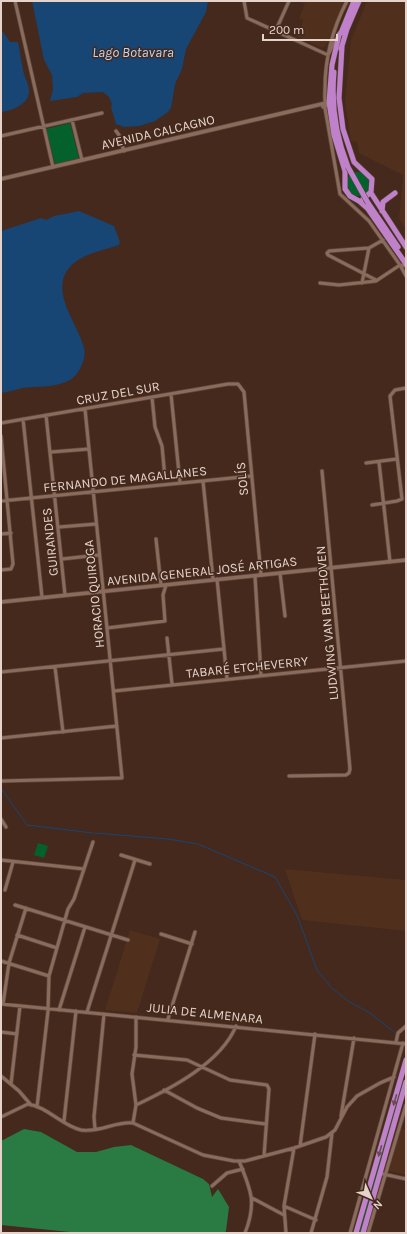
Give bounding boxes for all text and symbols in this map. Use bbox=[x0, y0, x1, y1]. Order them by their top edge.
scale bar bbox=[263, 16, 337, 42]
text: 200 m bbox=[269, 23, 304, 37]
water label: Lago Botavara bbox=[92, 44, 174, 61]
street label: AVENIDA CALCAGNO bbox=[100, 112, 216, 152]
street label: CRUZ DEL SUR bbox=[75, 378, 161, 408]
street label: SOLÍS bbox=[231, 461, 251, 497]
street label: FERNANDO DE MAGALLANES bbox=[42, 463, 208, 495]
street label: GUIRANDES bbox=[39, 507, 61, 577]
street label: HORACIO QUIROGA bbox=[81, 539, 107, 649]
street label: LUDWING VAN BEETHOVEN bbox=[313, 545, 341, 701]
street label: AVENIDA GENERAL JOSÉ ARTIGAS bbox=[106, 552, 298, 588]
street label: TABARÉ ETCHEVERRY bbox=[185, 651, 309, 681]
street label: JULIA DE ALMENARA bbox=[146, 999, 264, 1027]
one-way arrow bbox=[391, 1094, 397, 1106]
one-way arrow bbox=[377, 1145, 383, 1157]
north arrow bbox=[351, 1178, 391, 1218]
text: N bbox=[370, 1197, 385, 1212]

